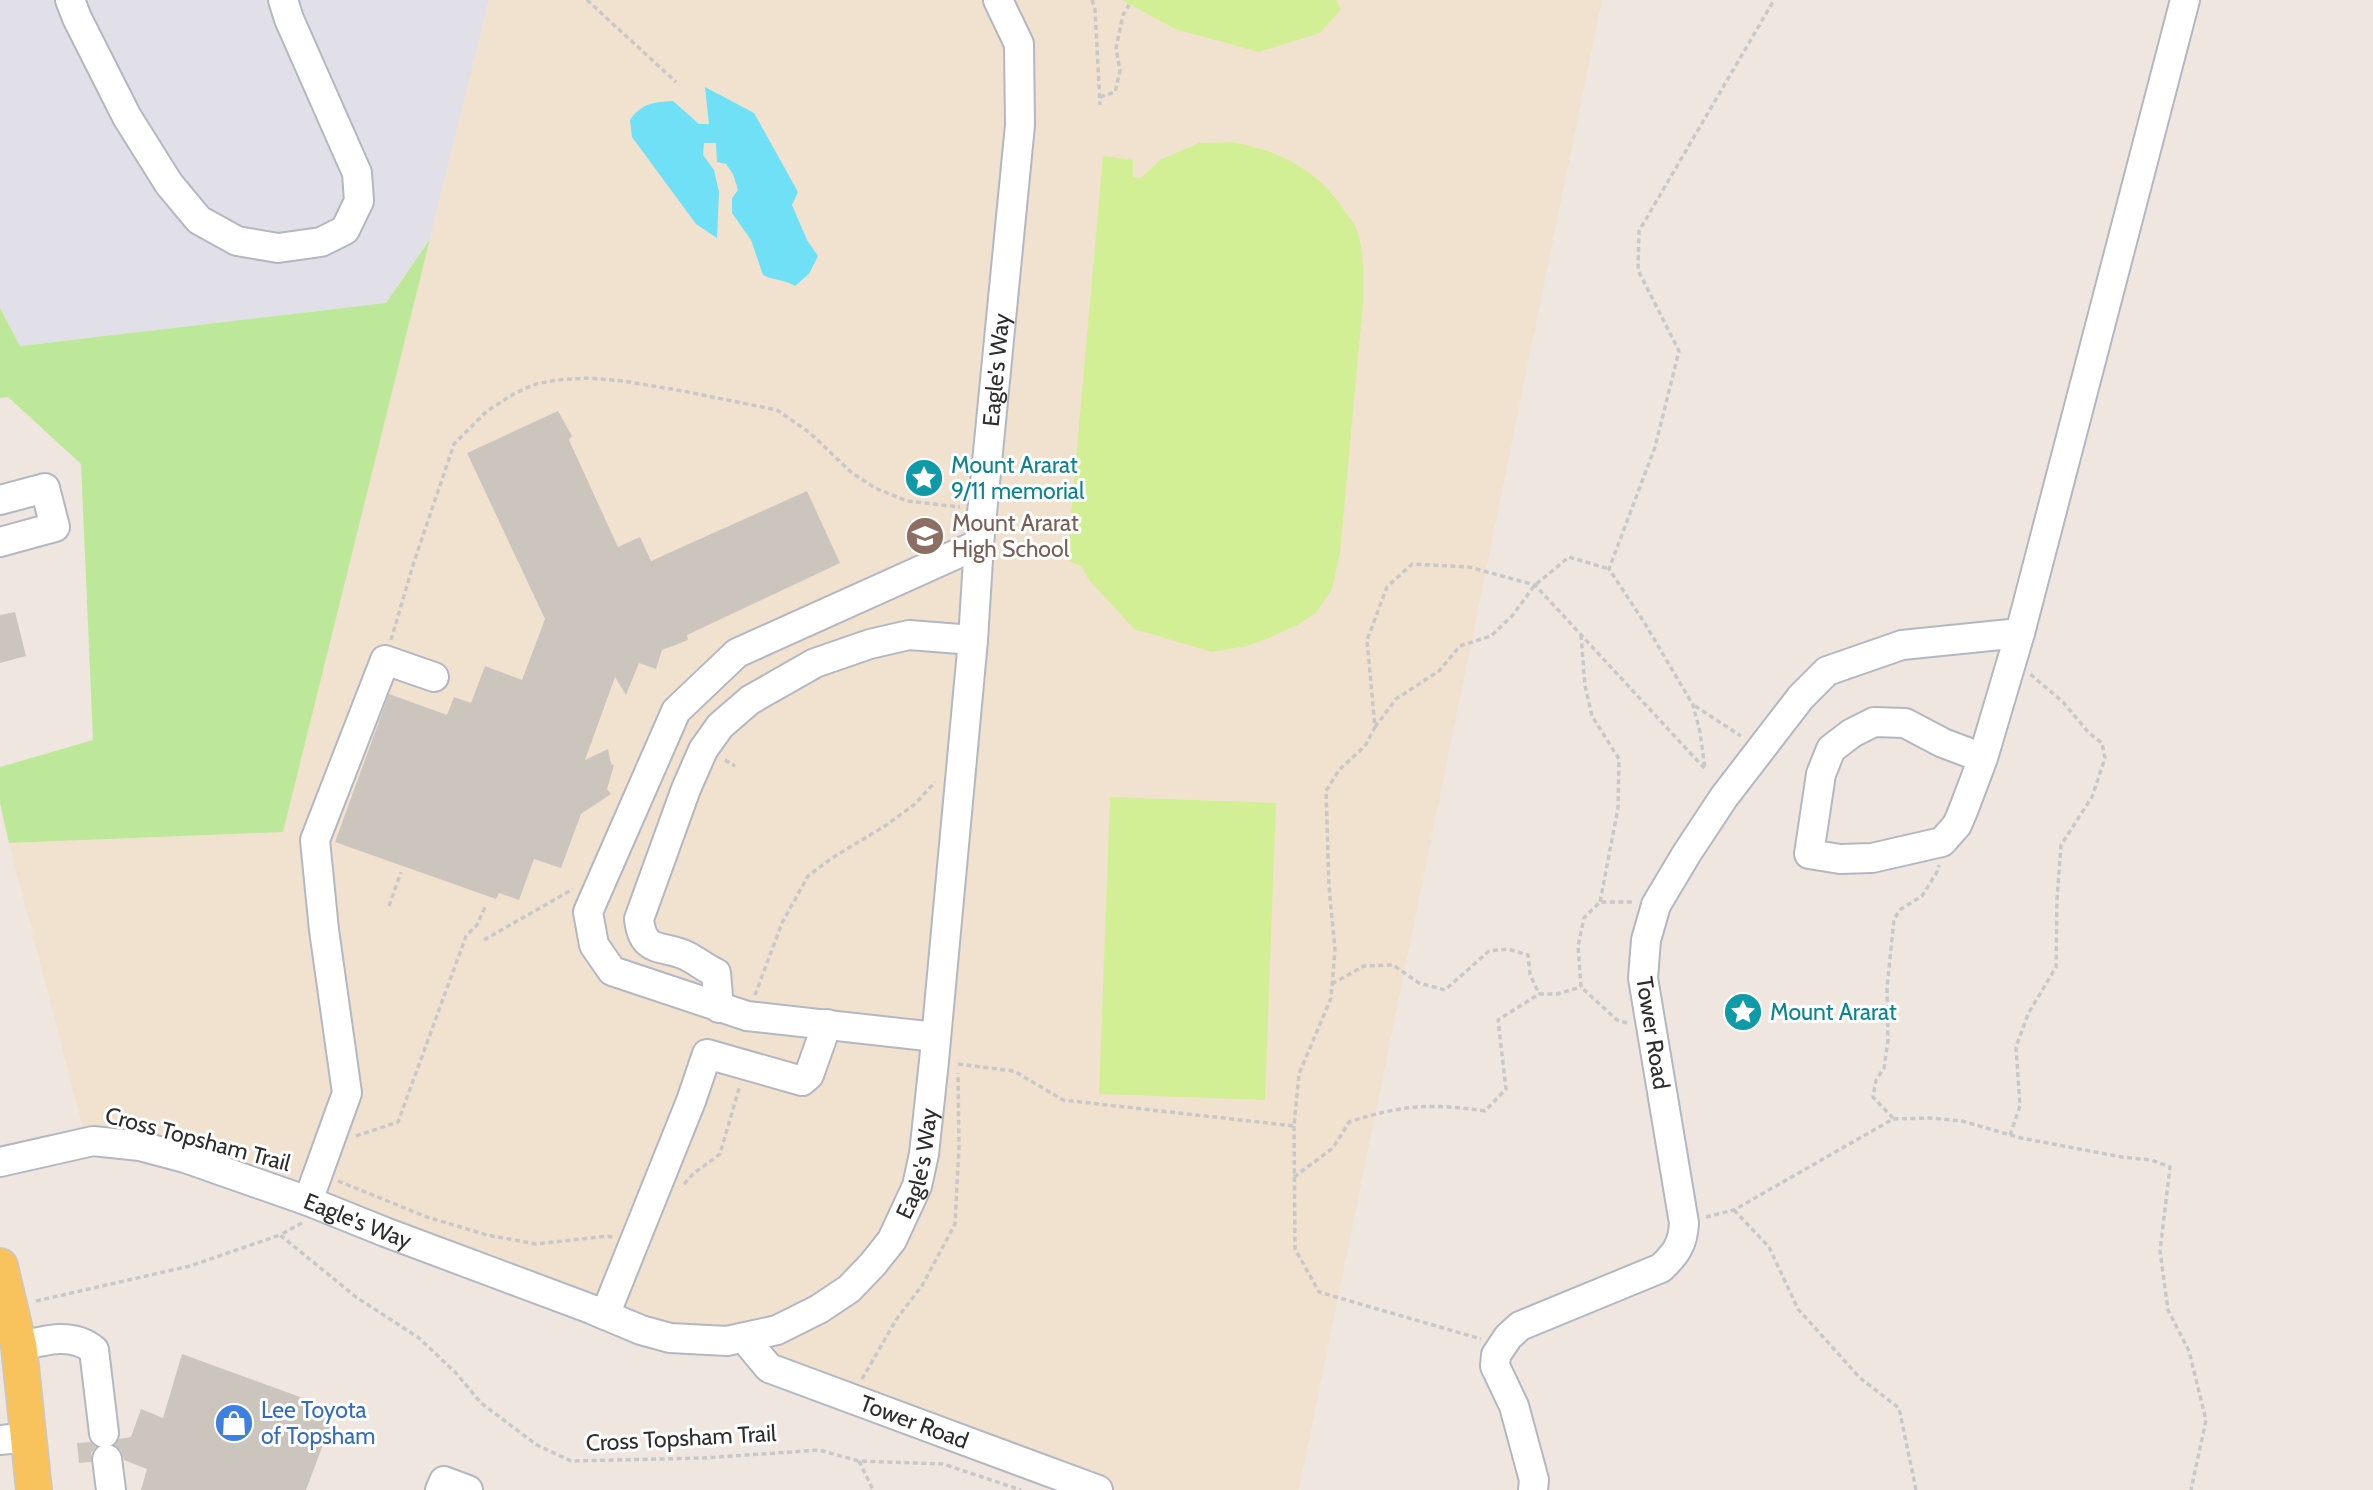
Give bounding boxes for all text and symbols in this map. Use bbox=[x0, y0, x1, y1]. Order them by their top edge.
street label: Eagle's Way bbox=[977, 312, 1016, 428]
place label: Mount Ararat 9/11 memorial bbox=[951, 451, 1085, 505]
place icon: Mount Ararat 9/11 memorial bbox=[903, 457, 945, 499]
place label: Mount Ararat High School bbox=[952, 509, 1079, 563]
school or university icon: Mount Ararat High School bbox=[904, 515, 946, 557]
street label: Tower Road bbox=[1630, 975, 1676, 1091]
place icon: Mount Ararat bbox=[1722, 991, 1764, 1033]
place label: Mount Ararat bbox=[1770, 998, 1897, 1026]
street label: Cross Topsham Trail bbox=[102, 1101, 294, 1177]
street label: Eagle's Way bbox=[890, 1106, 943, 1223]
street label: Eagle's Way bbox=[300, 1187, 416, 1255]
street label: Tower Road bbox=[856, 1389, 972, 1455]
place label: Lee Toyota of Topsham bbox=[261, 1396, 375, 1450]
shop icon: Lee Toyota of Topsham bbox=[213, 1402, 255, 1444]
street label: Cross Topsham Trail bbox=[585, 1419, 778, 1457]

